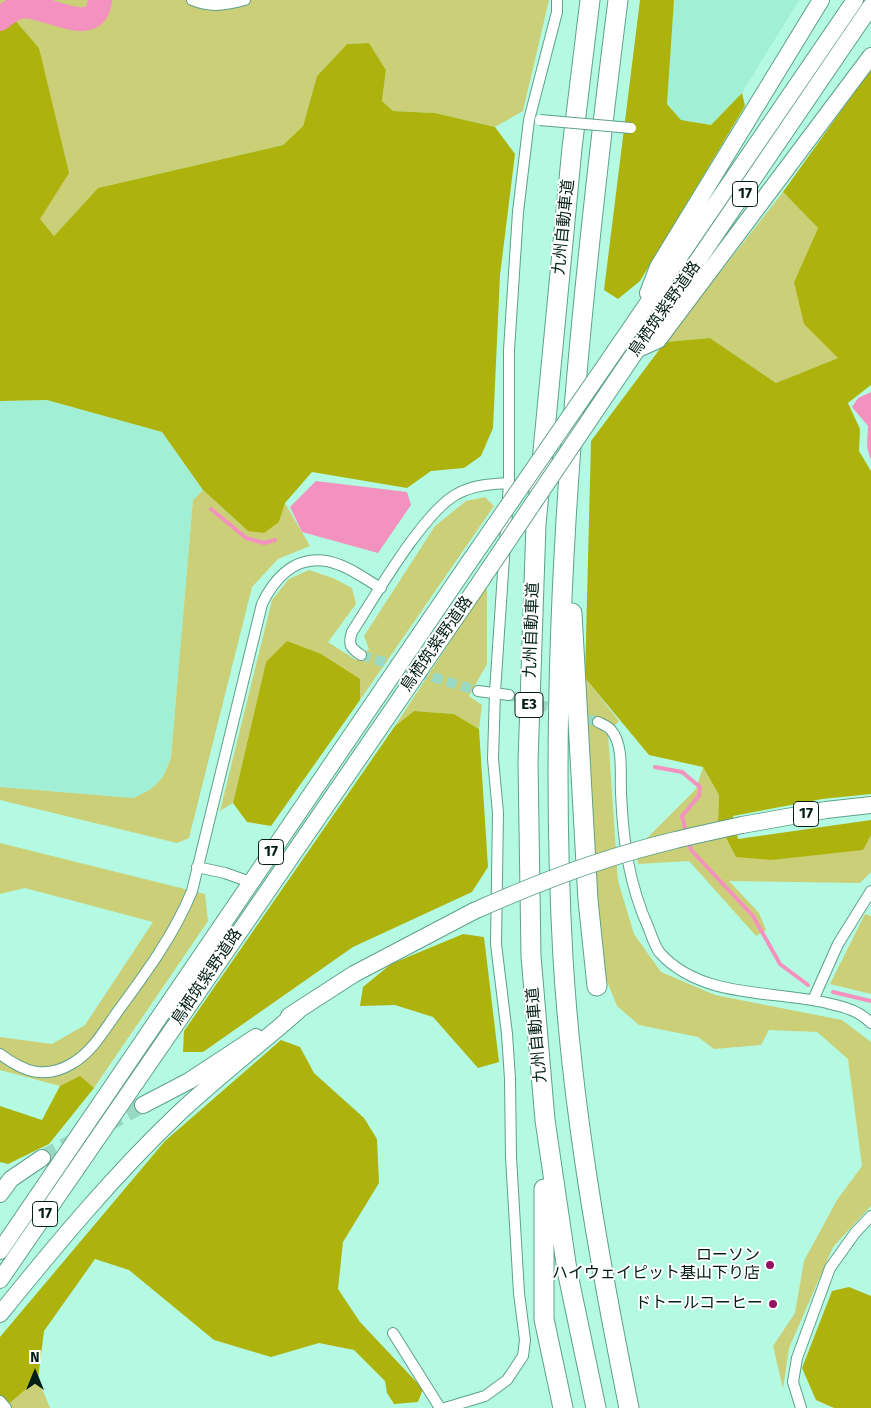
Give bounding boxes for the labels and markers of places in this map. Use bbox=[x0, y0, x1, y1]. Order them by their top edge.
place label: ローソン ハイウェイピット基山下り店 bbox=[552, 1246, 760, 1284]
marker: ローソン ハイウェイピット基山下り店 bbox=[764, 1259, 776, 1271]
place label: ドトールコーヒー bbox=[635, 1294, 763, 1314]
marker: ドトールコーヒー bbox=[767, 1298, 779, 1310]

